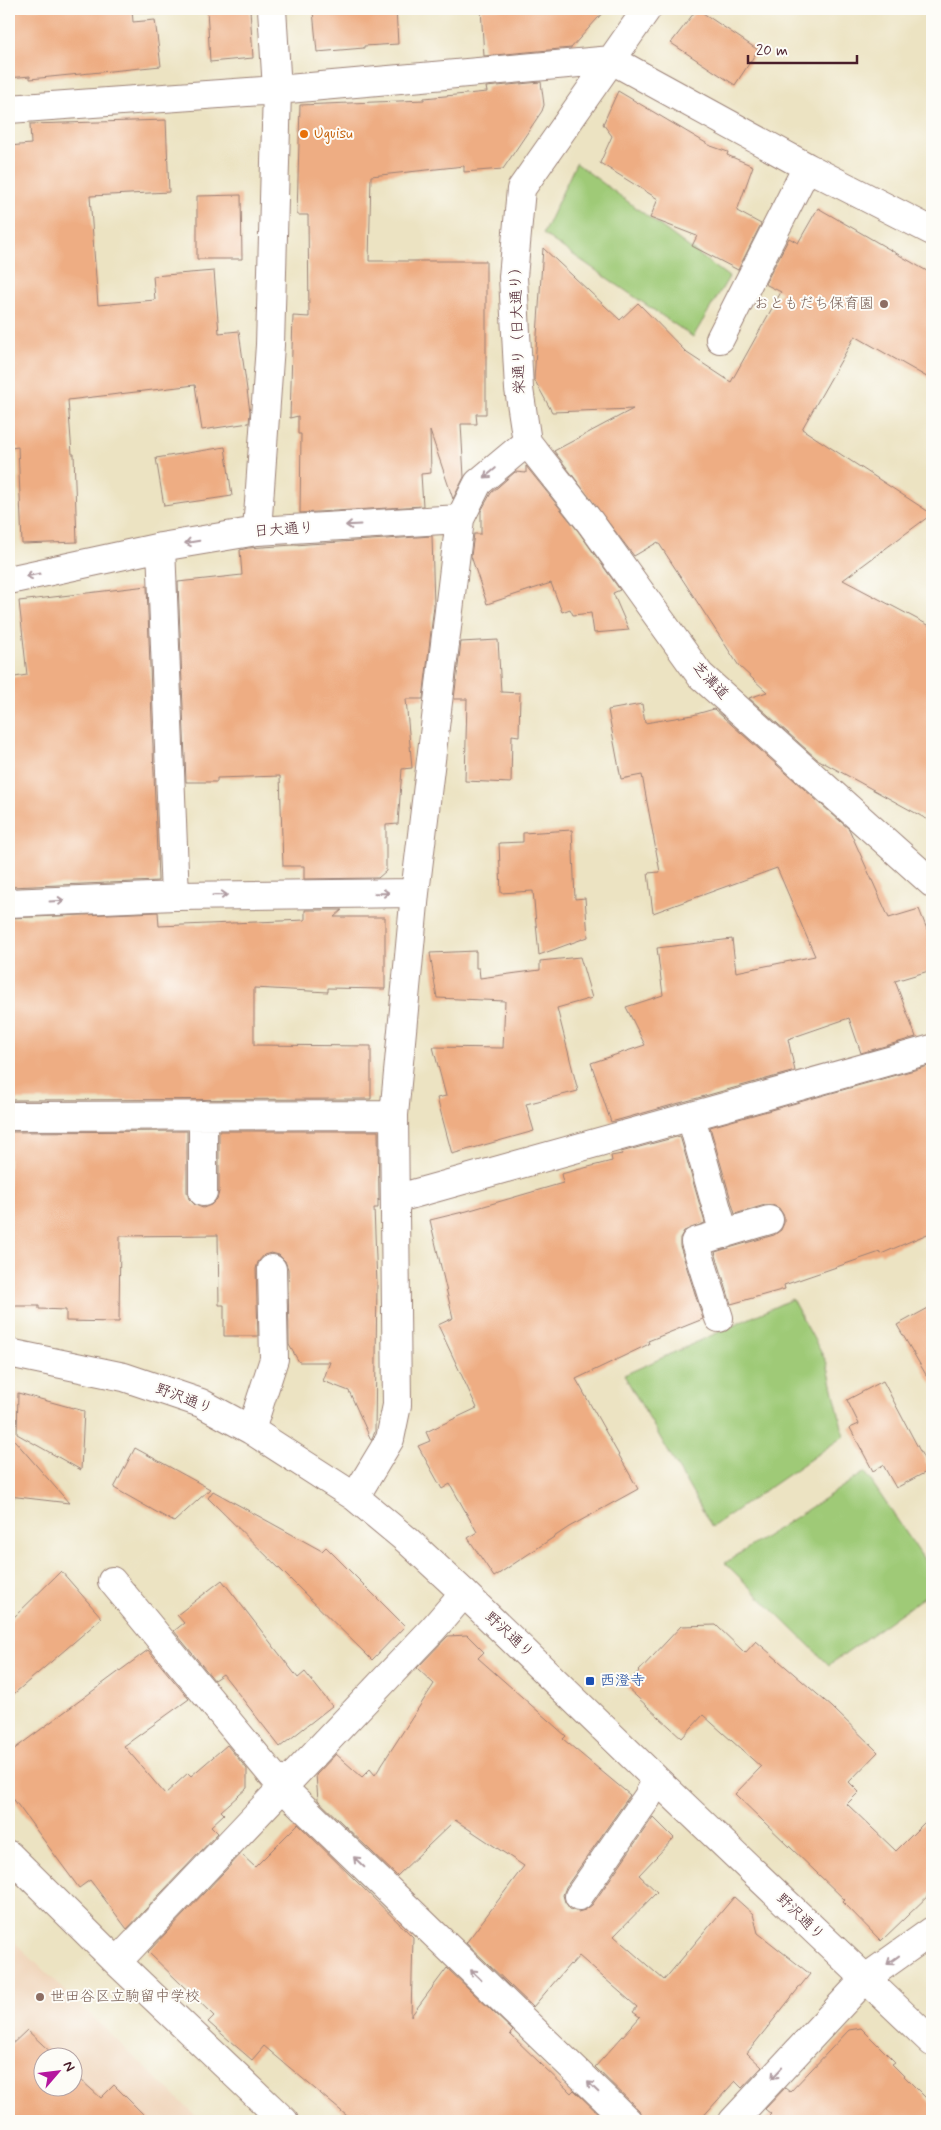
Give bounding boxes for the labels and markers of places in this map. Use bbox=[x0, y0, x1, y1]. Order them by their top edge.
place label: Uguisu bbox=[314, 124, 353, 144]
marker: Uguisu bbox=[298, 128, 310, 140]
place label: おともだち保育園 bbox=[754, 294, 874, 314]
marker: おともだち保育園 bbox=[878, 298, 890, 310]
place label: 西澄寺 bbox=[600, 1671, 645, 1691]
marker: 西澄寺 bbox=[584, 1675, 596, 1687]
place label: 世田谷区立駒留中学校 bbox=[50, 1987, 200, 2007]
marker: 世田谷区立駒留中学校 bbox=[34, 1991, 46, 2003]

